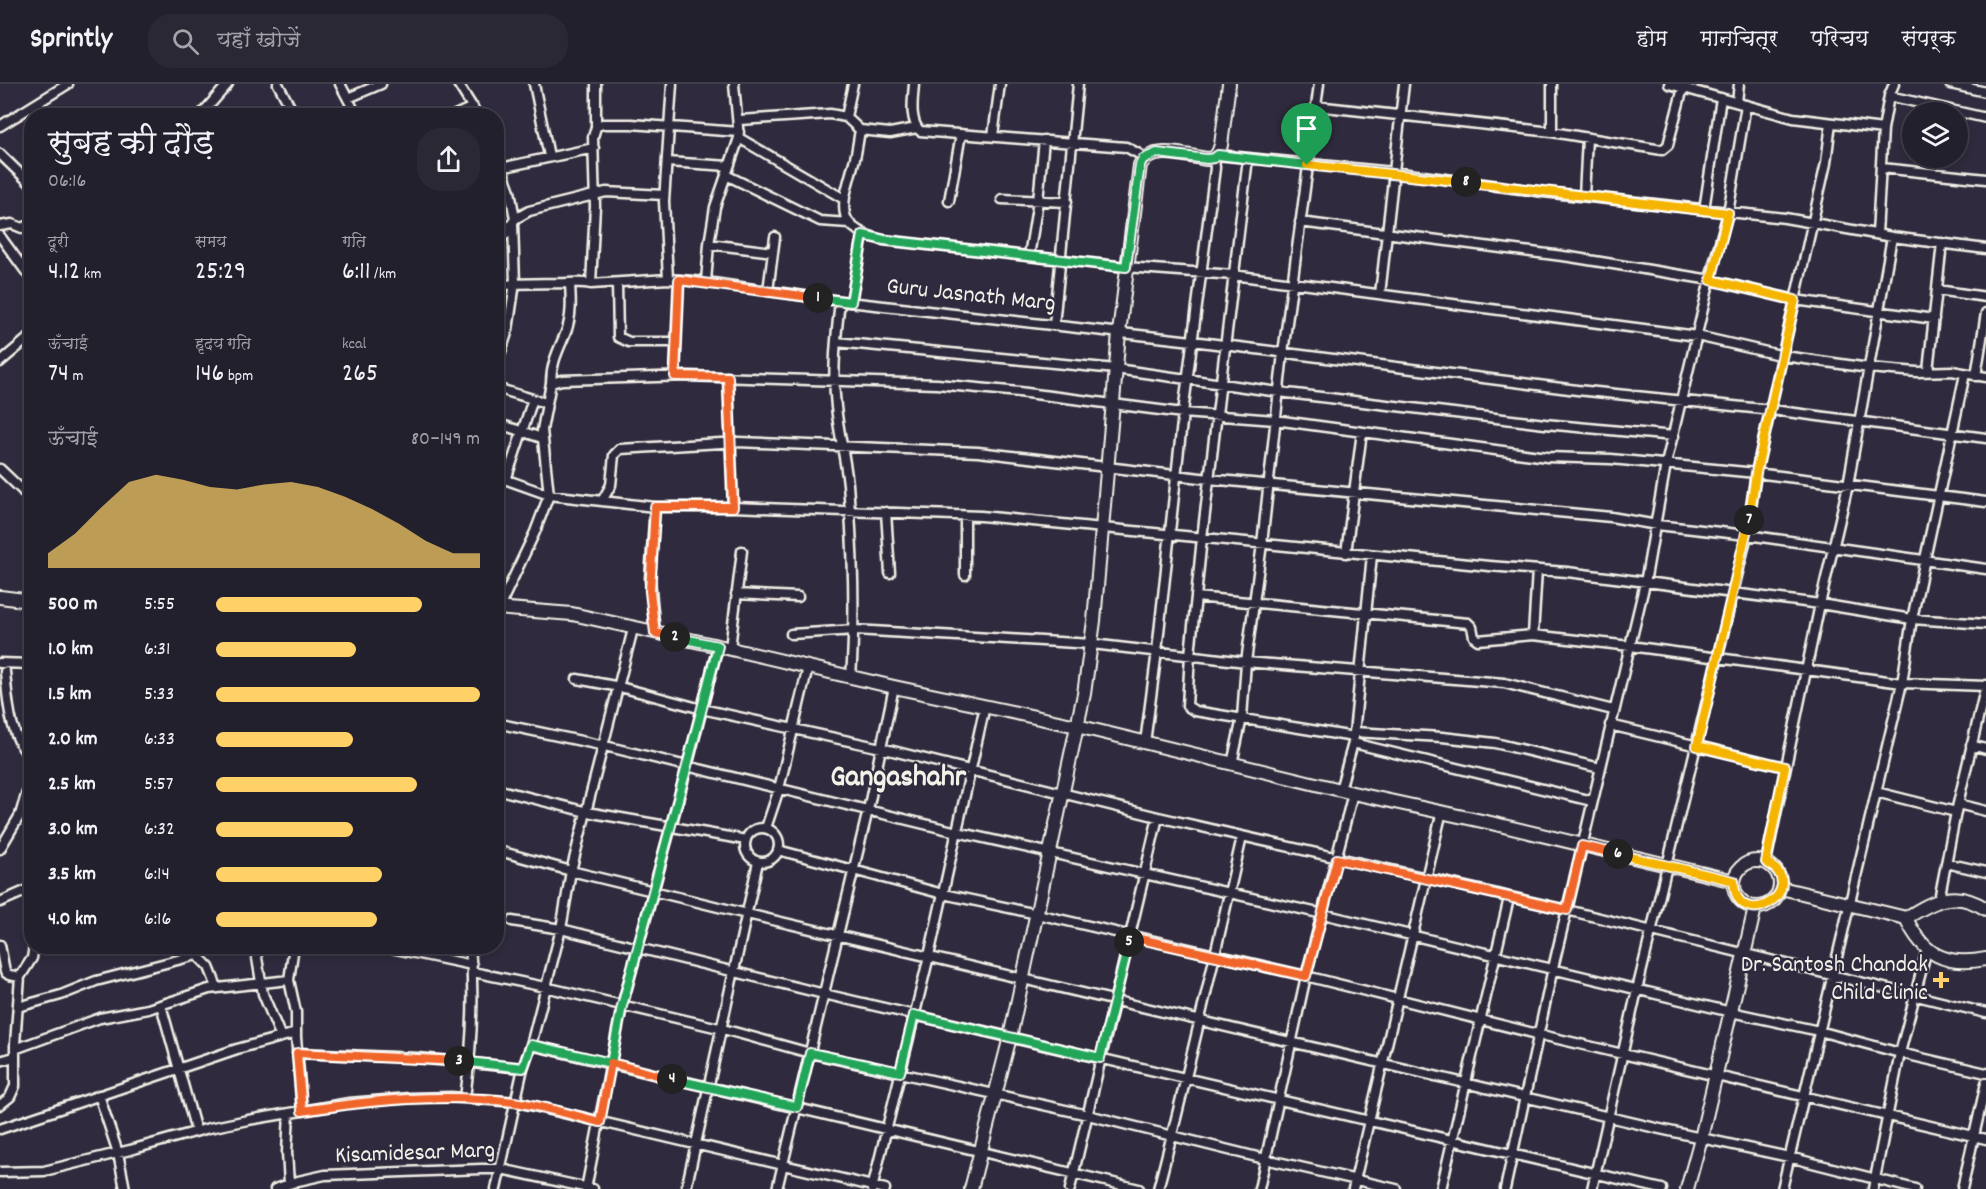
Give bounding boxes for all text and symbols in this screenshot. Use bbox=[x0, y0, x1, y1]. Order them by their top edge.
search box bbox=[148, 14, 568, 68]
text: Sprintly bbox=[30, 21, 112, 61]
icon: search bbox=[169, 25, 202, 58]
text: यहाँ खोजें bbox=[217, 26, 300, 57]
text: होम bbox=[1636, 26, 1667, 56]
text: मानचित्र bbox=[1700, 26, 1778, 56]
text: परिचय bbox=[1811, 26, 1868, 56]
text: संपर्क bbox=[1901, 26, 1956, 56]
map controls bbox=[1902, 102, 1968, 168]
button: layers bbox=[1902, 102, 1968, 168]
pin bbox=[1281, 103, 1332, 165]
icon: arrive bbox=[1290, 112, 1323, 145]
text: सुबह की दौड़ bbox=[48, 122, 214, 169]
button: share bbox=[417, 128, 480, 191]
pin: 8 bbox=[1451, 167, 1481, 197]
text: 06:16 bbox=[48, 168, 86, 196]
text: 8 bbox=[1463, 170, 1469, 193]
text: दूरी bbox=[48, 231, 69, 254]
text: समय bbox=[195, 231, 226, 254]
text: गति bbox=[342, 231, 366, 254]
text: 4.12 bbox=[48, 254, 80, 291]
text: 25:29 bbox=[195, 254, 246, 291]
text: 6:11 bbox=[342, 254, 370, 291]
text: km bbox=[80, 263, 101, 286]
text: /km bbox=[370, 263, 396, 286]
street label: Guru Jasnath Marg bbox=[885, 270, 1057, 322]
pin: 1 bbox=[803, 283, 833, 313]
text: 1 bbox=[816, 286, 820, 309]
text: ऊँचाई bbox=[48, 333, 88, 356]
text: हृदय गति bbox=[195, 333, 251, 356]
text: kcal bbox=[342, 333, 366, 356]
text: 74 bbox=[48, 356, 69, 393]
text: 146 bbox=[195, 356, 224, 393]
text: 265 bbox=[342, 356, 378, 393]
text: m bbox=[69, 365, 83, 388]
text: bpm bbox=[224, 365, 253, 388]
text: ऊँचाई bbox=[48, 426, 98, 454]
text: 80–149 m bbox=[411, 426, 480, 454]
pin: 7 bbox=[1734, 505, 1764, 535]
text: 7 bbox=[1746, 508, 1752, 531]
text: 500 m bbox=[48, 591, 97, 619]
text: 5:55 bbox=[144, 591, 175, 619]
pin: 2 bbox=[660, 622, 690, 652]
text: 2 bbox=[672, 625, 679, 648]
text: 1.0 km bbox=[48, 636, 93, 664]
text: 6:31 bbox=[144, 636, 170, 664]
text: 1.5 km bbox=[48, 681, 91, 709]
text: 5:33 bbox=[144, 681, 174, 709]
text: 2.0 km bbox=[48, 726, 97, 754]
text: 6:33 bbox=[144, 726, 175, 754]
district label: Gangashahr bbox=[830, 758, 967, 801]
text: 2.5 km bbox=[48, 771, 96, 799]
text: 5:57 bbox=[144, 771, 174, 799]
text: 3.0 km bbox=[48, 816, 98, 844]
text: 6:32 bbox=[144, 816, 175, 844]
pin: 6 bbox=[1603, 839, 1633, 869]
text: 6 bbox=[1614, 842, 1622, 865]
text: 3.5 km bbox=[48, 861, 96, 889]
text: 6:14 bbox=[144, 861, 170, 889]
text: 4.0 km bbox=[48, 906, 97, 934]
text: 6:16 bbox=[144, 906, 171, 934]
pin: 5 bbox=[1114, 927, 1144, 957]
text: 5 bbox=[1125, 930, 1133, 953]
place label: Dr. Santosh Chandak Child Clinic bbox=[1741, 949, 1928, 1011]
marker: Dr. Santosh Chandak Child Clinic bbox=[1932, 971, 1950, 989]
pin: 3 bbox=[444, 1046, 474, 1076]
text: 3 bbox=[455, 1049, 463, 1072]
pin: 4 bbox=[657, 1064, 687, 1094]
text: 4 bbox=[669, 1067, 675, 1090]
street label: Kisamidesar Marg bbox=[334, 1134, 496, 1174]

